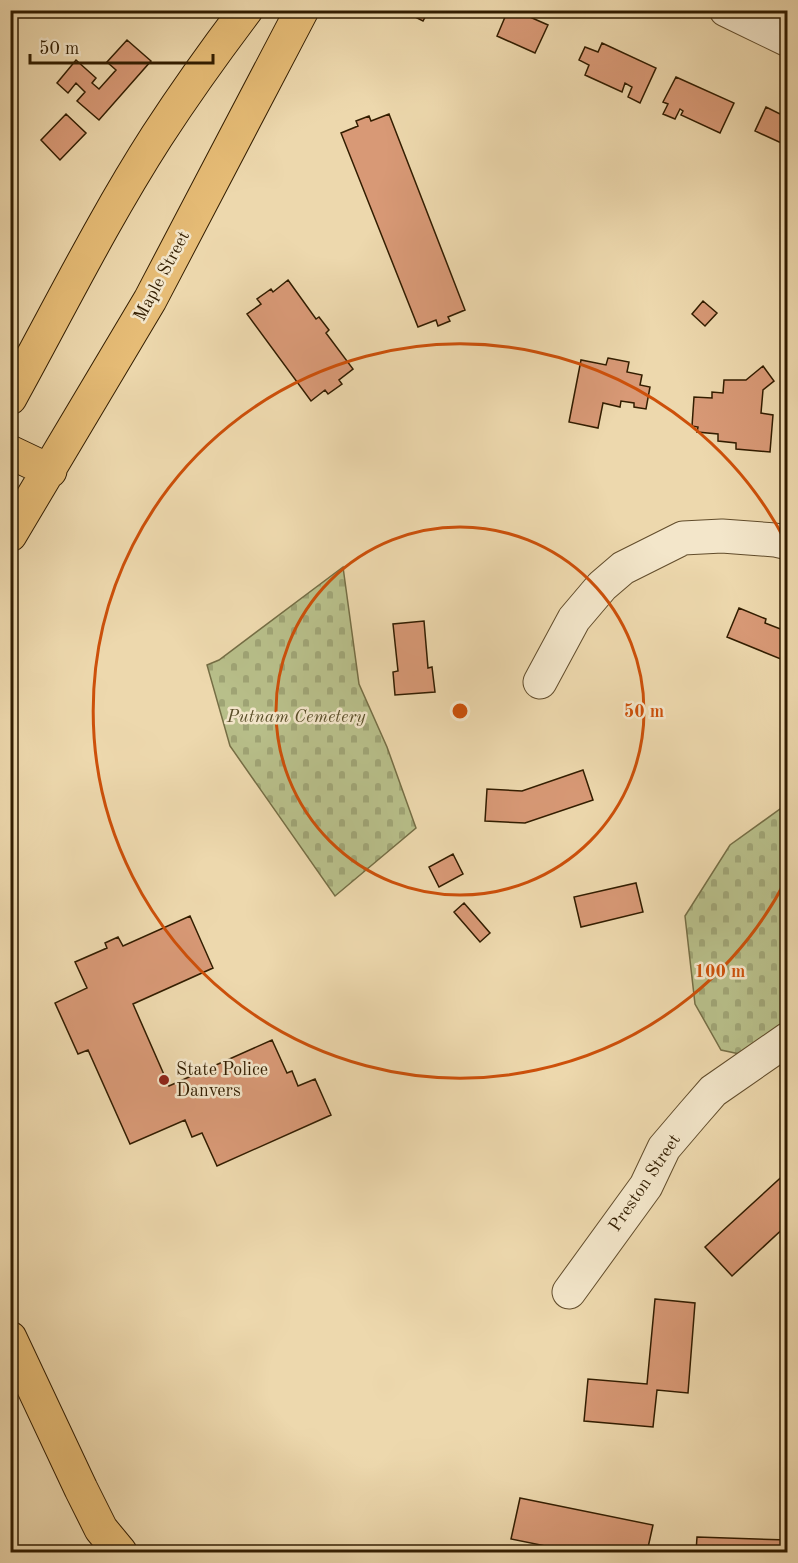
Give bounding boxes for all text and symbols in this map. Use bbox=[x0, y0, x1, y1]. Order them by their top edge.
scale bar bbox=[30, 27, 213, 65]
text: 50 m bbox=[39, 40, 79, 58]
street label: Maple Street bbox=[131, 228, 193, 324]
centre of rings bbox=[450, 701, 470, 721]
text: 50 m bbox=[624, 703, 664, 721]
park label: Putnam Cemetery bbox=[226, 708, 366, 726]
text: 100 m bbox=[695, 963, 745, 981]
place label: State Police Danvers bbox=[176, 1061, 268, 1100]
marker: State Police Danvers bbox=[157, 1073, 171, 1087]
street label: Preston Street bbox=[606, 1131, 684, 1235]

